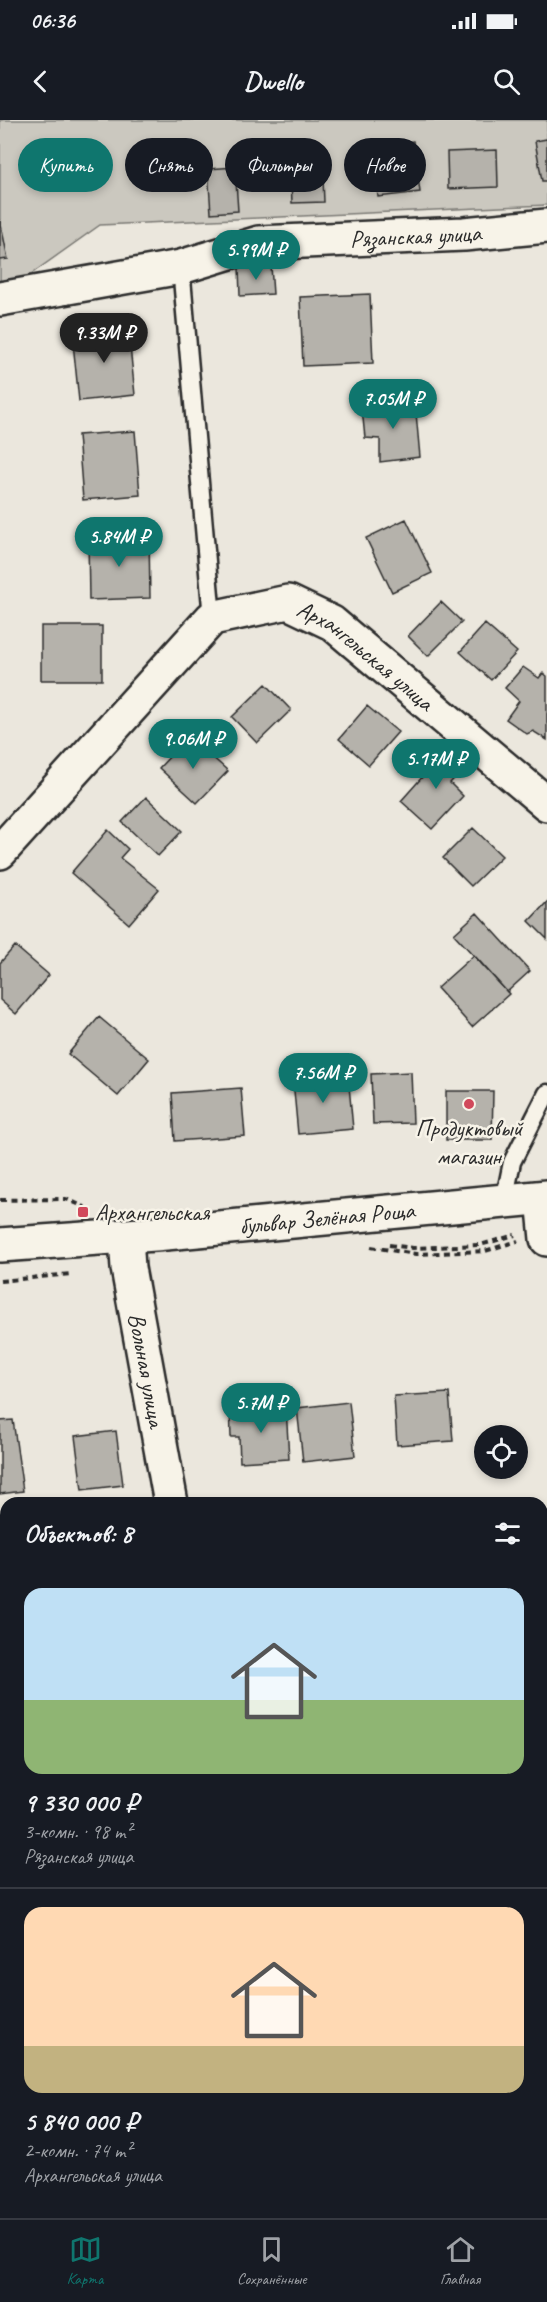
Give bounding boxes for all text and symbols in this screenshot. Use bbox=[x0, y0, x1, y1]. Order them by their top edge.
text: 06:36 bbox=[30, 7, 75, 35]
text: Dwello bbox=[244, 64, 303, 98]
icon: back bbox=[24, 65, 57, 98]
icon: search bbox=[490, 65, 523, 98]
chip: Купить bbox=[18, 138, 113, 192]
chip: Снять bbox=[125, 138, 213, 192]
chip: Фильтры bbox=[225, 138, 332, 192]
chip: Новое bbox=[344, 138, 426, 192]
street label: Рязанская улица bbox=[349, 217, 484, 254]
pin: 5.99M ₽ bbox=[201, 230, 311, 281]
text: 5.99M ₽ bbox=[226, 237, 286, 262]
pin: 9.33M ₽ bbox=[49, 313, 159, 364]
text: 9.33M ₽ bbox=[74, 320, 134, 345]
pin: 7.05M ₽ bbox=[338, 379, 448, 430]
text: 7.05M ₽ bbox=[363, 386, 423, 411]
pin: 5.84M ₽ bbox=[64, 517, 174, 568]
text: 5.84M ₽ bbox=[89, 524, 149, 549]
street label: Архангельская улица bbox=[292, 594, 441, 718]
pin: 9.06M ₽ bbox=[138, 719, 248, 770]
text: 9.06M ₽ bbox=[163, 726, 223, 751]
pin: 5.17M ₽ bbox=[381, 739, 491, 790]
text: 5.17M ₽ bbox=[406, 746, 466, 771]
pin: 7.56M ₽ bbox=[268, 1053, 378, 1104]
text: 7.56M ₽ bbox=[293, 1060, 353, 1085]
marker: Продуктовый магазин bbox=[462, 1097, 476, 1111]
place label: Продуктовый магазин bbox=[416, 1113, 524, 1171]
street label: бульвар Зелёная Роща bbox=[238, 1194, 417, 1241]
place label: Архангельская bbox=[95, 1197, 211, 1227]
marker: Архангельская bbox=[76, 1205, 90, 1219]
street label: Вольная улица bbox=[122, 1311, 172, 1432]
pin: 5.7M ₽ bbox=[212, 1383, 310, 1434]
text: 5.7M ₽ bbox=[235, 1390, 287, 1415]
map controls bbox=[474, 1425, 528, 1479]
button: locate bbox=[474, 1425, 528, 1479]
text: Объектов: 8 bbox=[24, 1517, 133, 1550]
icon: filters bbox=[491, 1517, 524, 1550]
icon: home bbox=[220, 1627, 328, 1735]
text: 9 330 000 ₽ bbox=[24, 1786, 138, 1819]
text: 3-комн. · 98 m² bbox=[24, 1819, 132, 1844]
text: Рязанская улица bbox=[24, 1844, 133, 1869]
icon: home bbox=[220, 1946, 328, 2054]
text: 5 840 000 ₽ bbox=[24, 2105, 138, 2138]
text: 2-комн. · 74 m² bbox=[24, 2138, 132, 2163]
text: Архангельская улица bbox=[24, 2163, 162, 2188]
tab: Карта bbox=[67, 2233, 103, 2289]
tab: Сохранённые bbox=[237, 2233, 306, 2289]
tab: Главная bbox=[440, 2233, 480, 2289]

